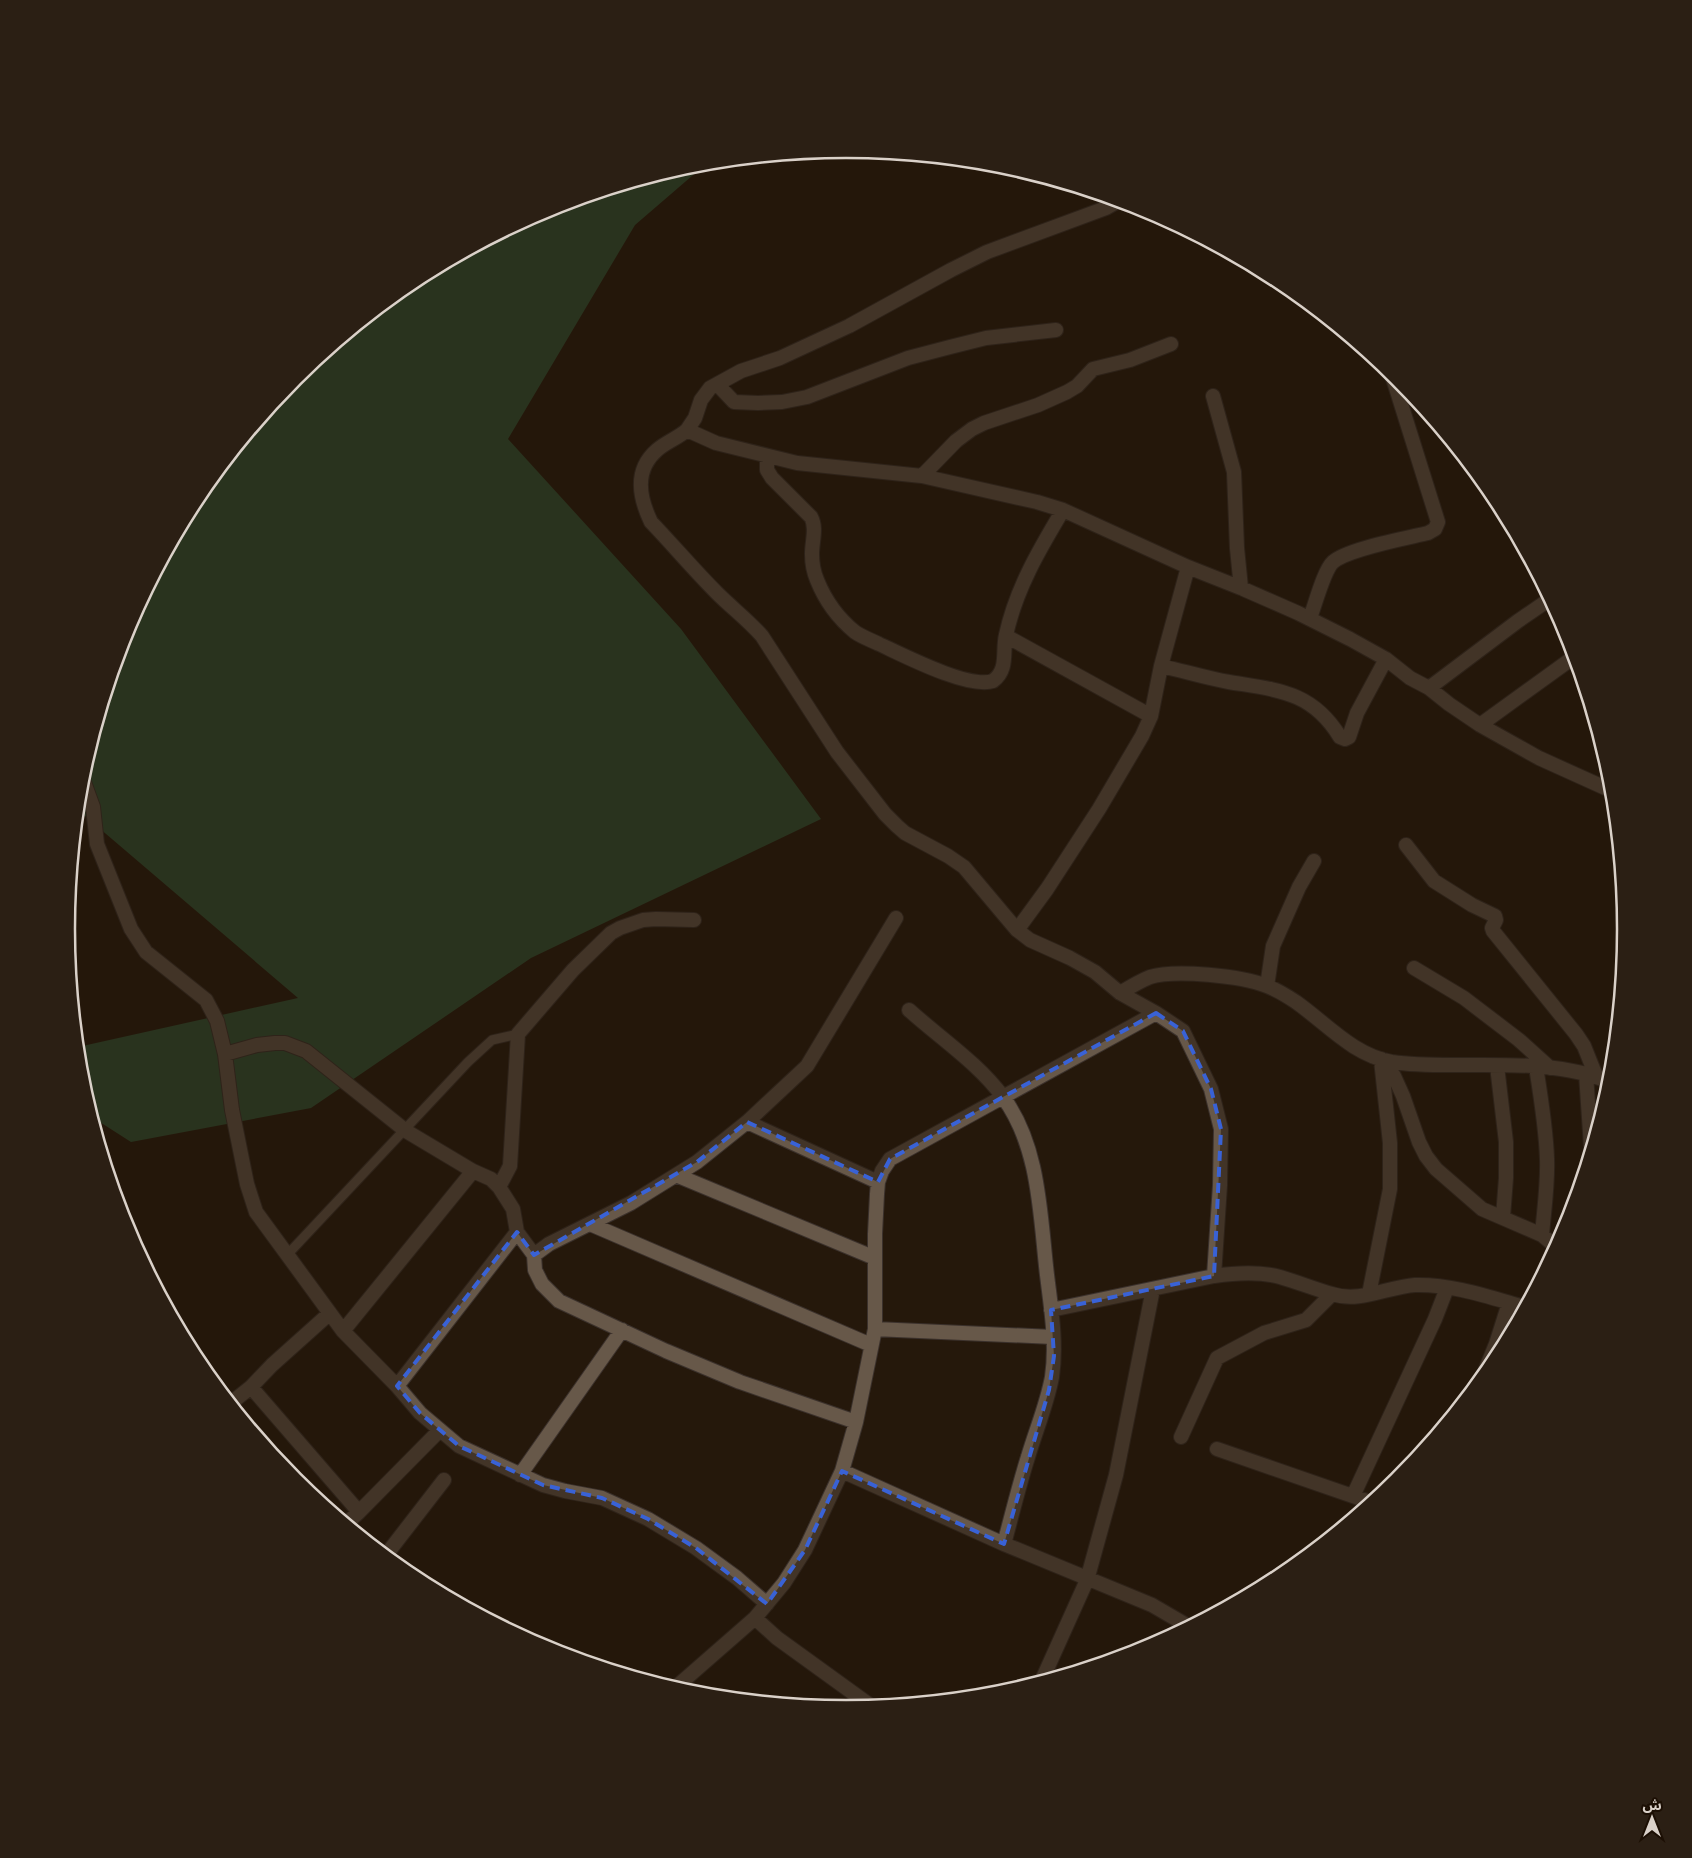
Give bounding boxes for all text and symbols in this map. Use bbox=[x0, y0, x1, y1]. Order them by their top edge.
north arrow bbox=[1627, 1793, 1677, 1843]
text: ش bbox=[1642, 1795, 1662, 1814]

